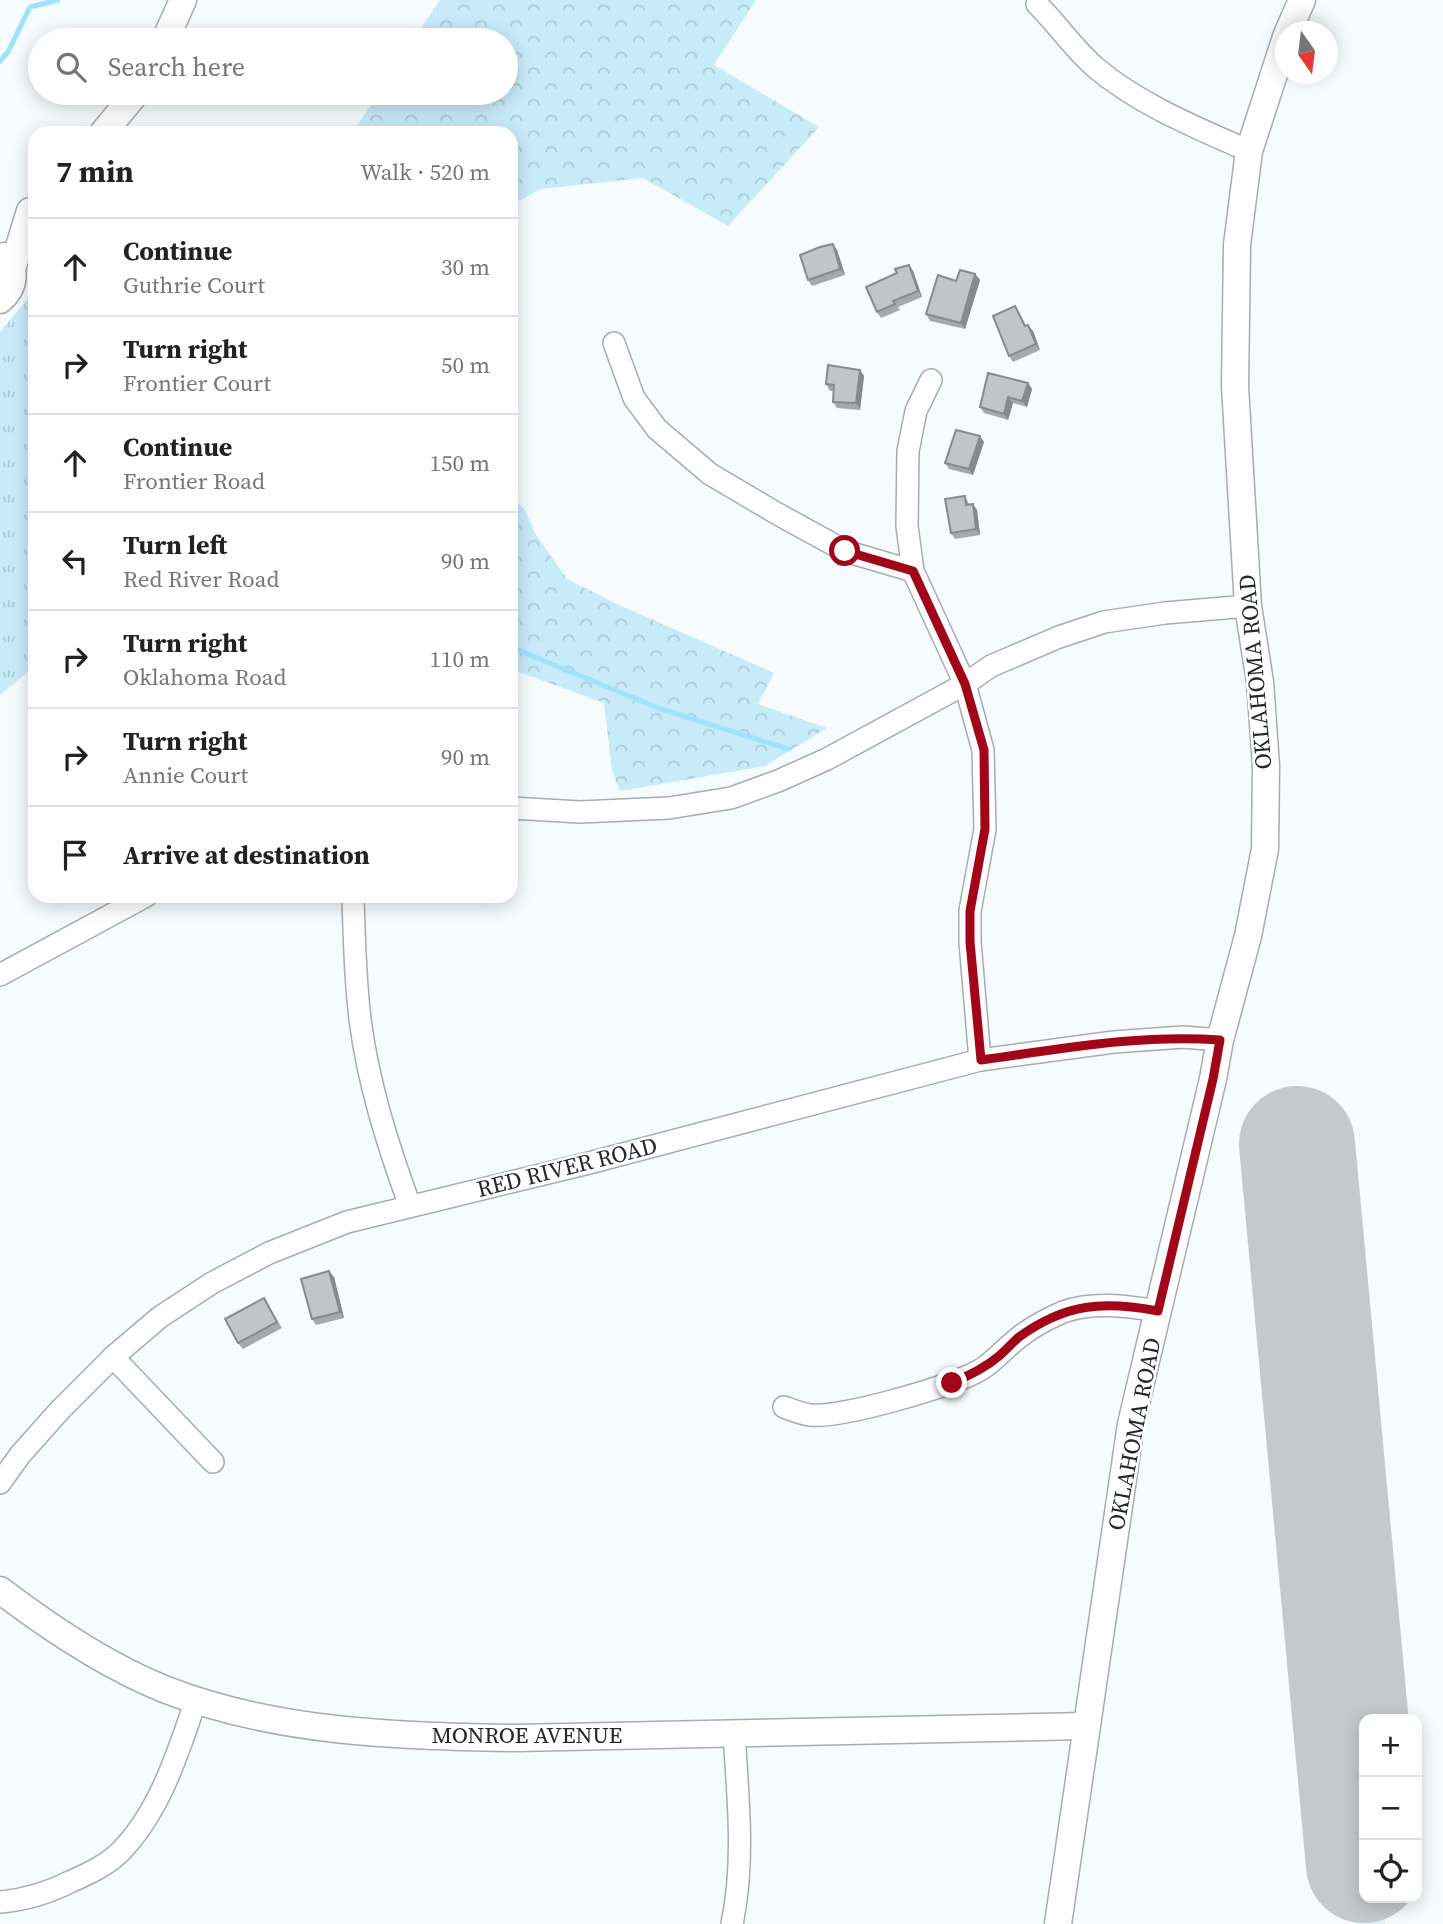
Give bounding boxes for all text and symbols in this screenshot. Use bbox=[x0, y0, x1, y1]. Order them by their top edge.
north arrow bbox=[1275, 21, 1338, 84]
search box bbox=[28, 28, 518, 105]
icon: search bbox=[52, 48, 90, 86]
text: Search here bbox=[108, 49, 245, 85]
text: 7 min bbox=[56, 151, 134, 192]
text: Walk · 520 m bbox=[360, 156, 490, 188]
text: Continue bbox=[123, 233, 232, 269]
icon: ahead bbox=[56, 248, 94, 286]
text: 30 m bbox=[441, 251, 490, 283]
text: Guthrie Court bbox=[123, 269, 265, 301]
text: Turn right bbox=[123, 331, 247, 367]
icon: right bbox=[56, 346, 94, 384]
text: 50 m bbox=[441, 349, 490, 381]
text: Frontier Court bbox=[123, 367, 271, 399]
text: Continue bbox=[123, 429, 232, 465]
icon: ahead bbox=[56, 444, 94, 482]
text: 150 m bbox=[429, 447, 490, 479]
text: Frontier Road bbox=[123, 465, 265, 497]
text: Turn left bbox=[123, 527, 227, 563]
route start bbox=[829, 535, 860, 566]
icon: left bbox=[56, 542, 94, 580]
text: 90 m bbox=[441, 545, 490, 577]
text: Red River Road bbox=[123, 563, 279, 595]
street label: OKLAHOMA ROAD bbox=[1231, 573, 1279, 771]
text: Turn right bbox=[123, 625, 247, 661]
icon: right bbox=[56, 640, 94, 678]
text: 110 m bbox=[429, 643, 490, 675]
text: Oklahoma Road bbox=[123, 661, 287, 693]
text: Turn right bbox=[123, 723, 247, 759]
icon: right bbox=[56, 738, 94, 776]
text: 90 m bbox=[441, 741, 490, 773]
text: Annie Court bbox=[123, 759, 248, 791]
icon: arrive bbox=[56, 836, 94, 874]
text: Arrive at destination bbox=[123, 837, 370, 873]
street label: RED RIVER ROAD bbox=[473, 1129, 661, 1205]
street label: OKLAHOMA ROAD bbox=[1100, 1335, 1168, 1533]
route end bbox=[936, 1367, 967, 1398]
map controls bbox=[1359, 1714, 1422, 1903]
button: + bbox=[1359, 1714, 1422, 1777]
street label: MONROE AVENUE bbox=[432, 1719, 623, 1751]
button: − bbox=[1359, 1777, 1422, 1840]
button: locate bbox=[1359, 1840, 1422, 1903]

